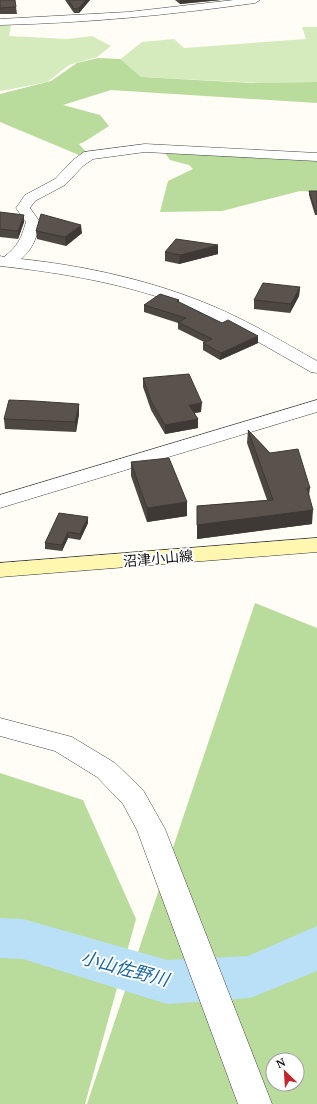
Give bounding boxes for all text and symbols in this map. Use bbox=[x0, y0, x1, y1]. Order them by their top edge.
street label: 沼津小山線 bbox=[122, 545, 194, 571]
water label: 小山佐野川 bbox=[78, 945, 174, 992]
north arrow bbox=[265, 1052, 305, 1092]
text: N bbox=[273, 1054, 288, 1071]

